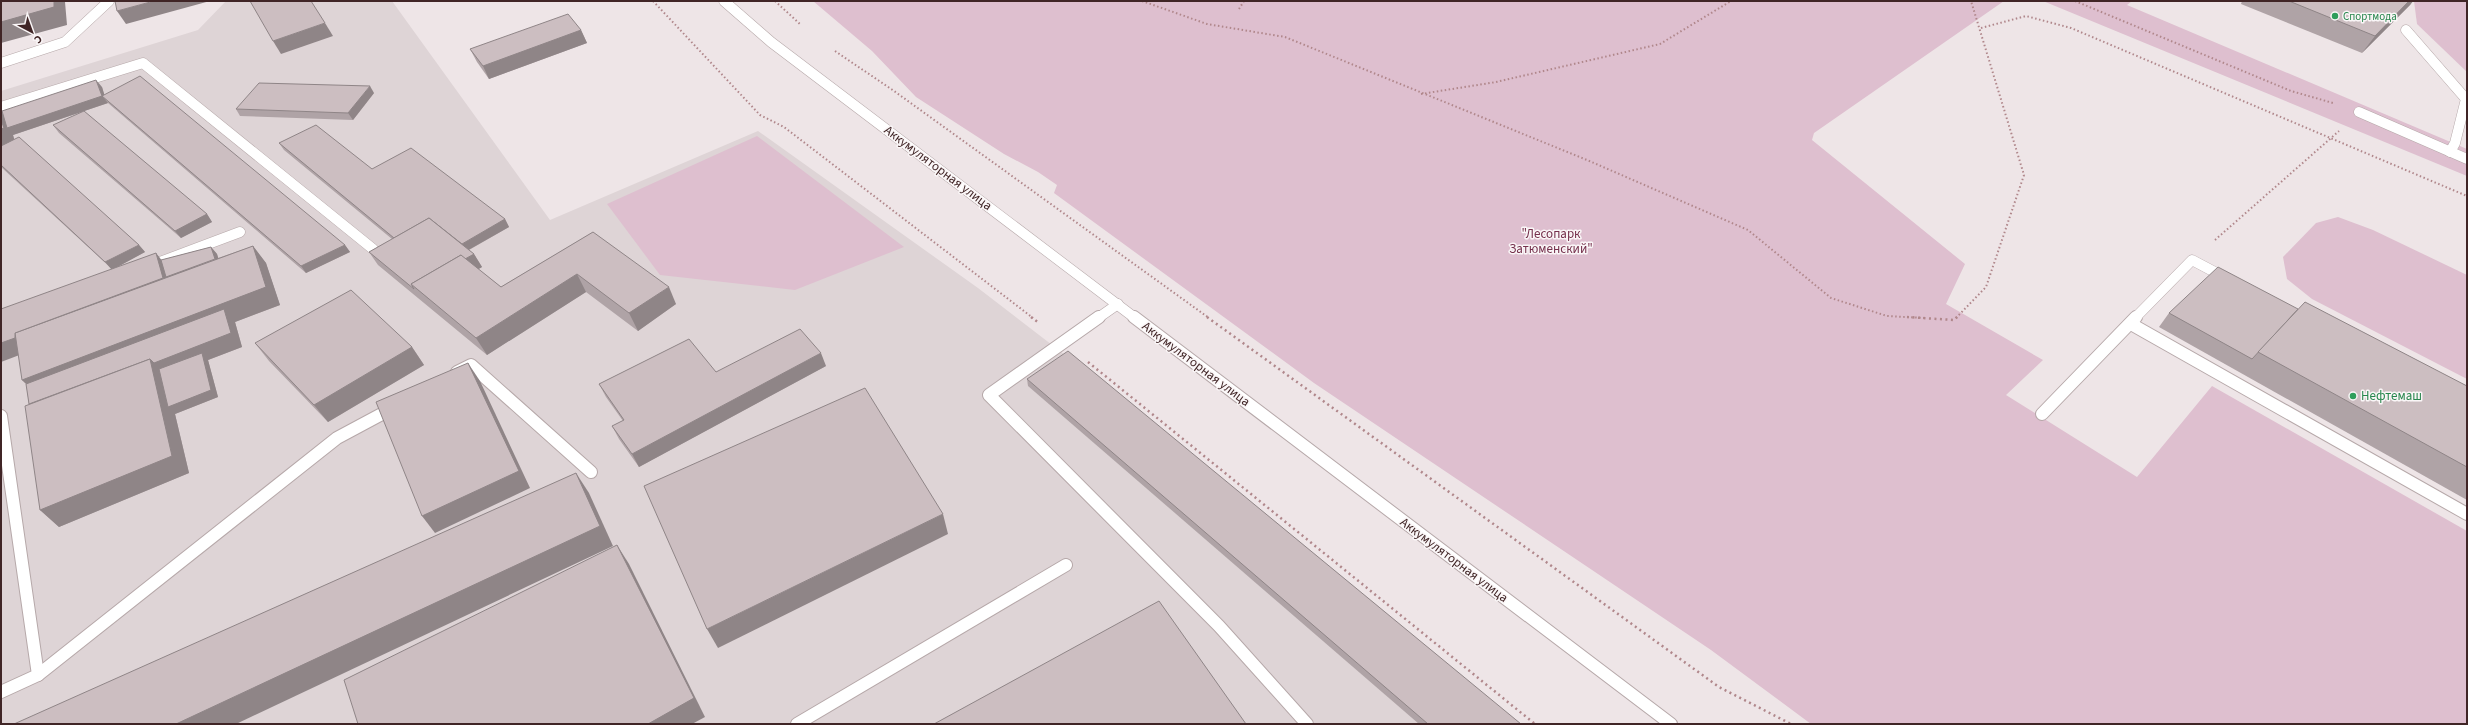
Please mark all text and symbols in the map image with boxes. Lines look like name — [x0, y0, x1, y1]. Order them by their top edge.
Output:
place label: Спортмода — [2343, 9, 2397, 24]
marker: Спортмода — [2330, 11, 2340, 21]
north arrow — [12, 12, 52, 52]
text: С — [30, 31, 46, 47]
street label: Аккумуляторная улица — [880, 121, 996, 215]
park label: "Лесопарк Затюменский" — [1509, 225, 1593, 258]
street label: Аккумуляторная улица — [1138, 317, 1254, 411]
place label: Нефтемаш — [2361, 387, 2422, 405]
marker: Нефтемаш — [2348, 391, 2358, 401]
street label: Аккумуляторная улица — [1396, 513, 1512, 607]

